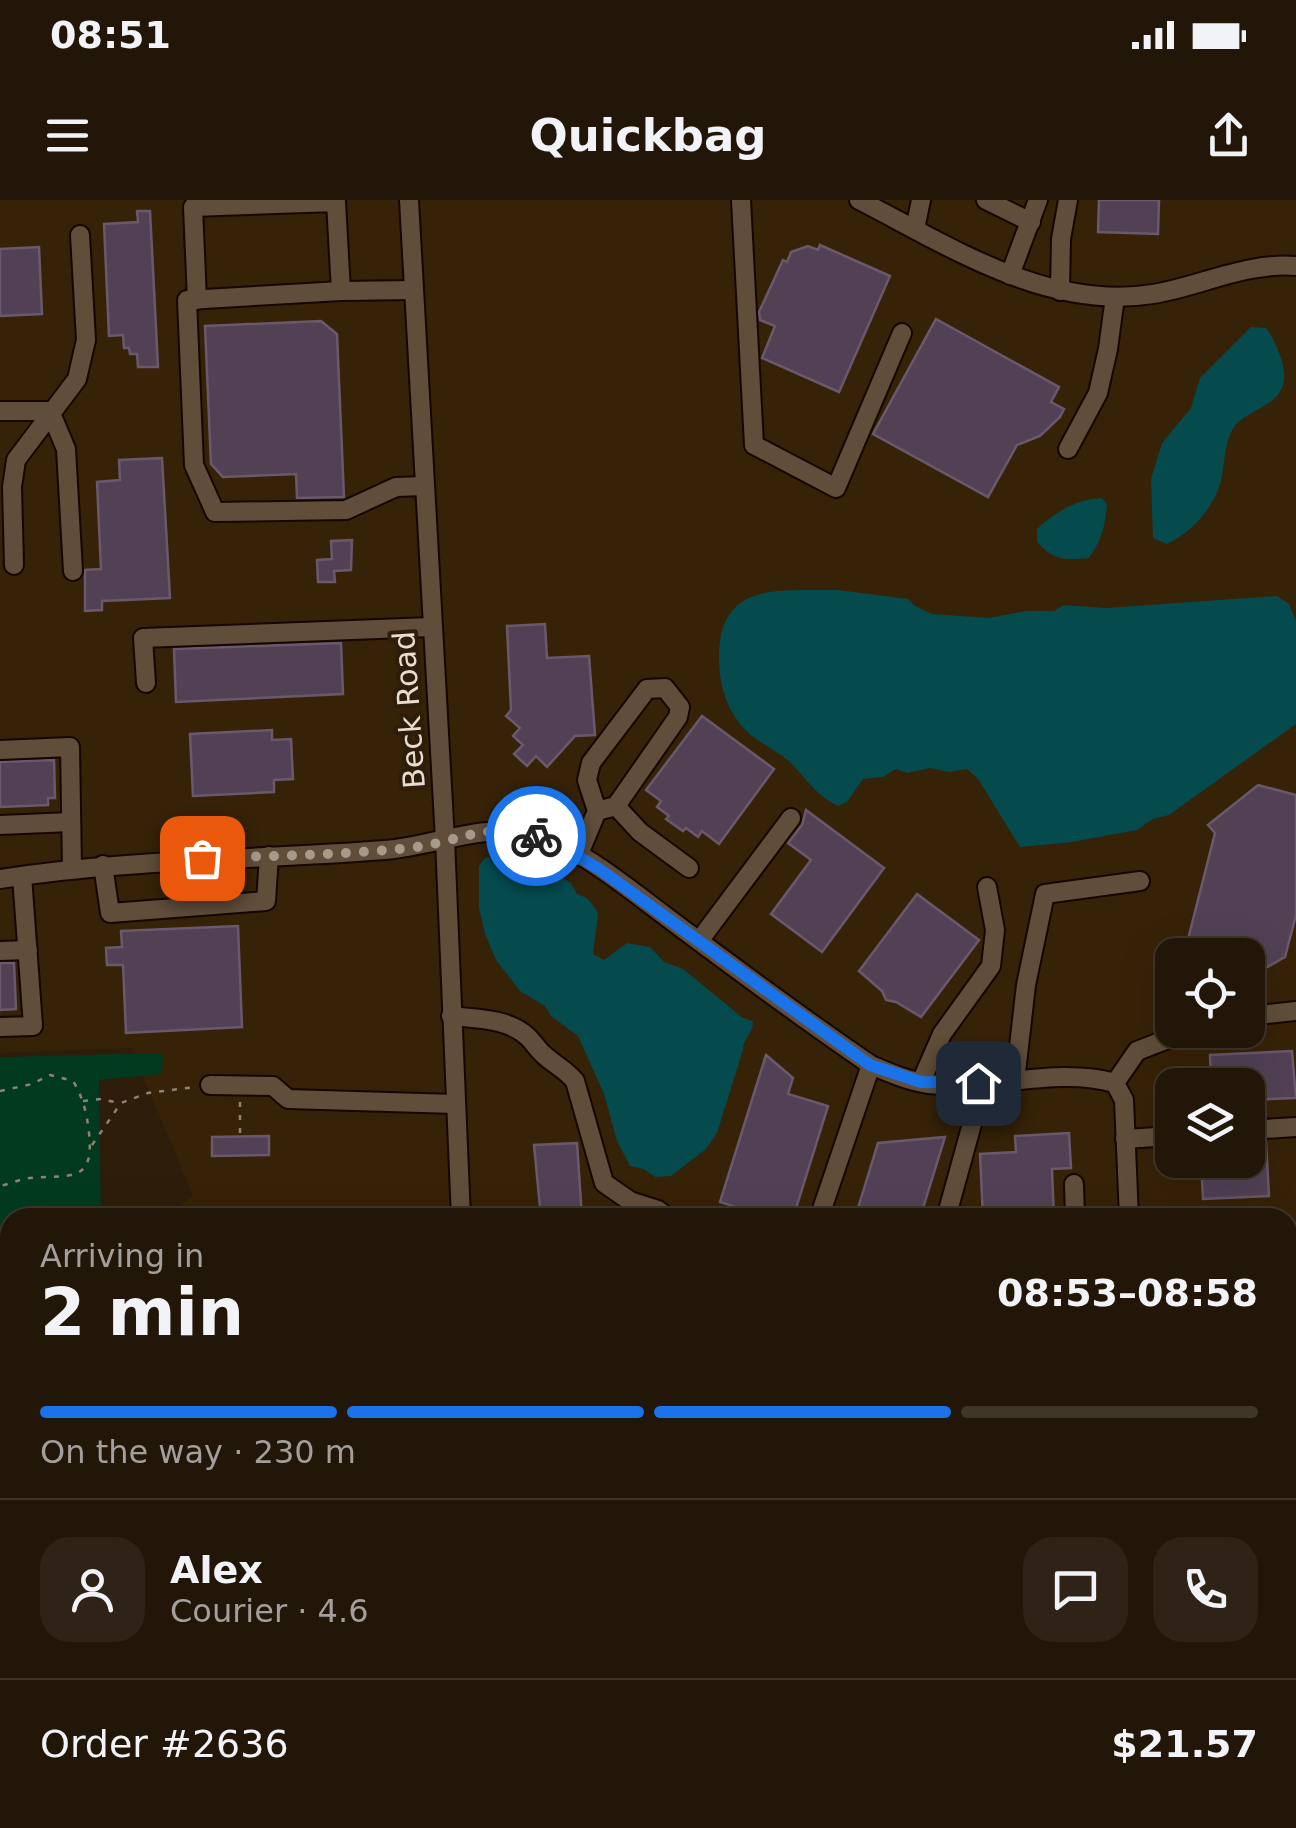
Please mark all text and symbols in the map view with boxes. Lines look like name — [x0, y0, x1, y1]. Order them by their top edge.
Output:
text: 08:51 — [50, 13, 171, 57]
icon: menu — [40, 108, 95, 163]
icon: share — [1201, 108, 1256, 163]
text: Quickbag — [529, 109, 767, 162]
street label: Beck Road — [386, 630, 432, 790]
courier — [486, 786, 586, 886]
icon: bike — [509, 809, 564, 864]
pin — [160, 816, 245, 901]
icon: bag — [175, 831, 230, 886]
map controls — [1155, 938, 1265, 1178]
button: locate — [1155, 938, 1265, 1048]
pin — [936, 1041, 1021, 1126]
icon: home — [951, 1056, 1006, 1111]
button: layers — [1155, 1068, 1265, 1178]
text: Arriving in — [40, 1237, 204, 1275]
text: 08:53–08:58 — [997, 1271, 1258, 1315]
text: 2 min — [40, 1275, 244, 1350]
text: On the way · 230 m — [40, 1433, 356, 1471]
button: person — [40, 1537, 145, 1642]
button: chat — [1023, 1537, 1128, 1642]
button: phone — [1153, 1537, 1258, 1642]
text: Alex — [170, 1548, 263, 1592]
text: Courier · 4.6 — [170, 1592, 369, 1630]
text: Order #2636 — [40, 1722, 289, 1766]
text: $21.57 — [1111, 1722, 1258, 1766]

